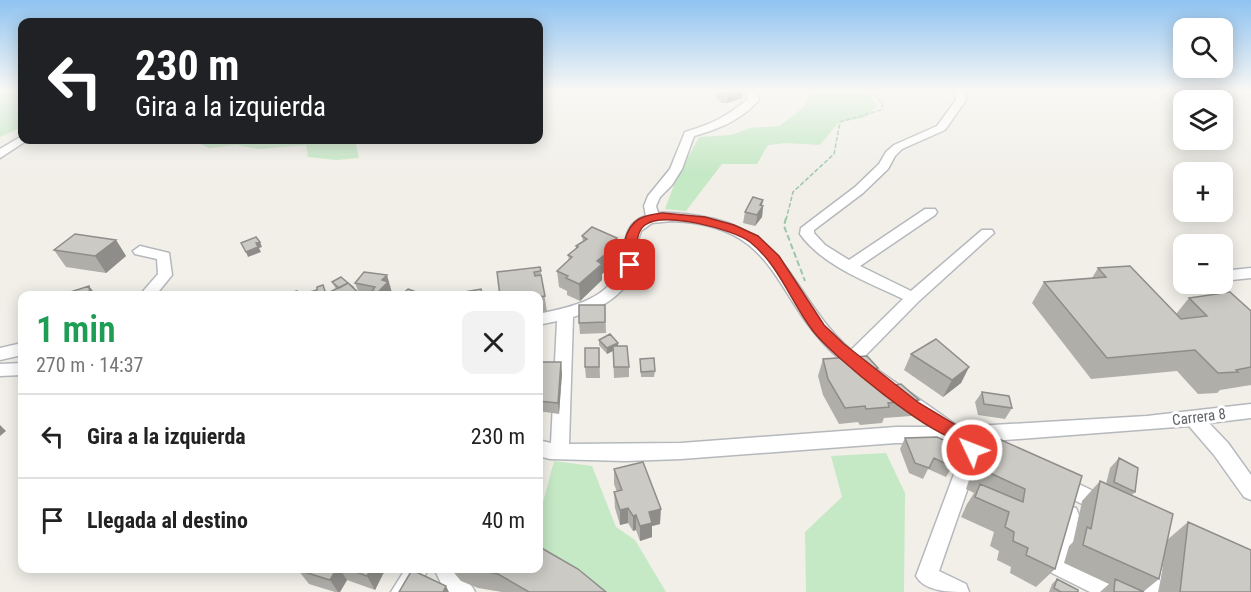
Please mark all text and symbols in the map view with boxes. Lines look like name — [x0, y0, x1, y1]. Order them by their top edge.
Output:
map controls — [1173, 18, 1233, 294]
button: search — [1173, 18, 1233, 78]
text: 230 m — [135, 41, 240, 90]
icon: left — [36, 42, 114, 120]
button: layers — [1173, 90, 1233, 150]
text: Gira a la izquierda — [135, 91, 326, 123]
button: + — [1173, 162, 1233, 222]
button: − — [1173, 234, 1233, 294]
pin — [604, 239, 655, 290]
icon: arrive — [613, 248, 646, 281]
text: 1 min — [36, 309, 116, 351]
button: close — [462, 311, 525, 374]
text: 270 m · 14:37 — [36, 353, 143, 377]
street label: Carrera 8 — [1171, 405, 1227, 429]
position arrow — [940, 418, 1004, 482]
icon: left — [36, 420, 69, 453]
text: Gira a la izquierda — [87, 424, 246, 449]
text: 230 m — [471, 424, 525, 449]
icon: arrive — [36, 504, 69, 537]
text: Llegada al destino — [87, 508, 248, 533]
text: 40 m — [482, 508, 525, 533]

